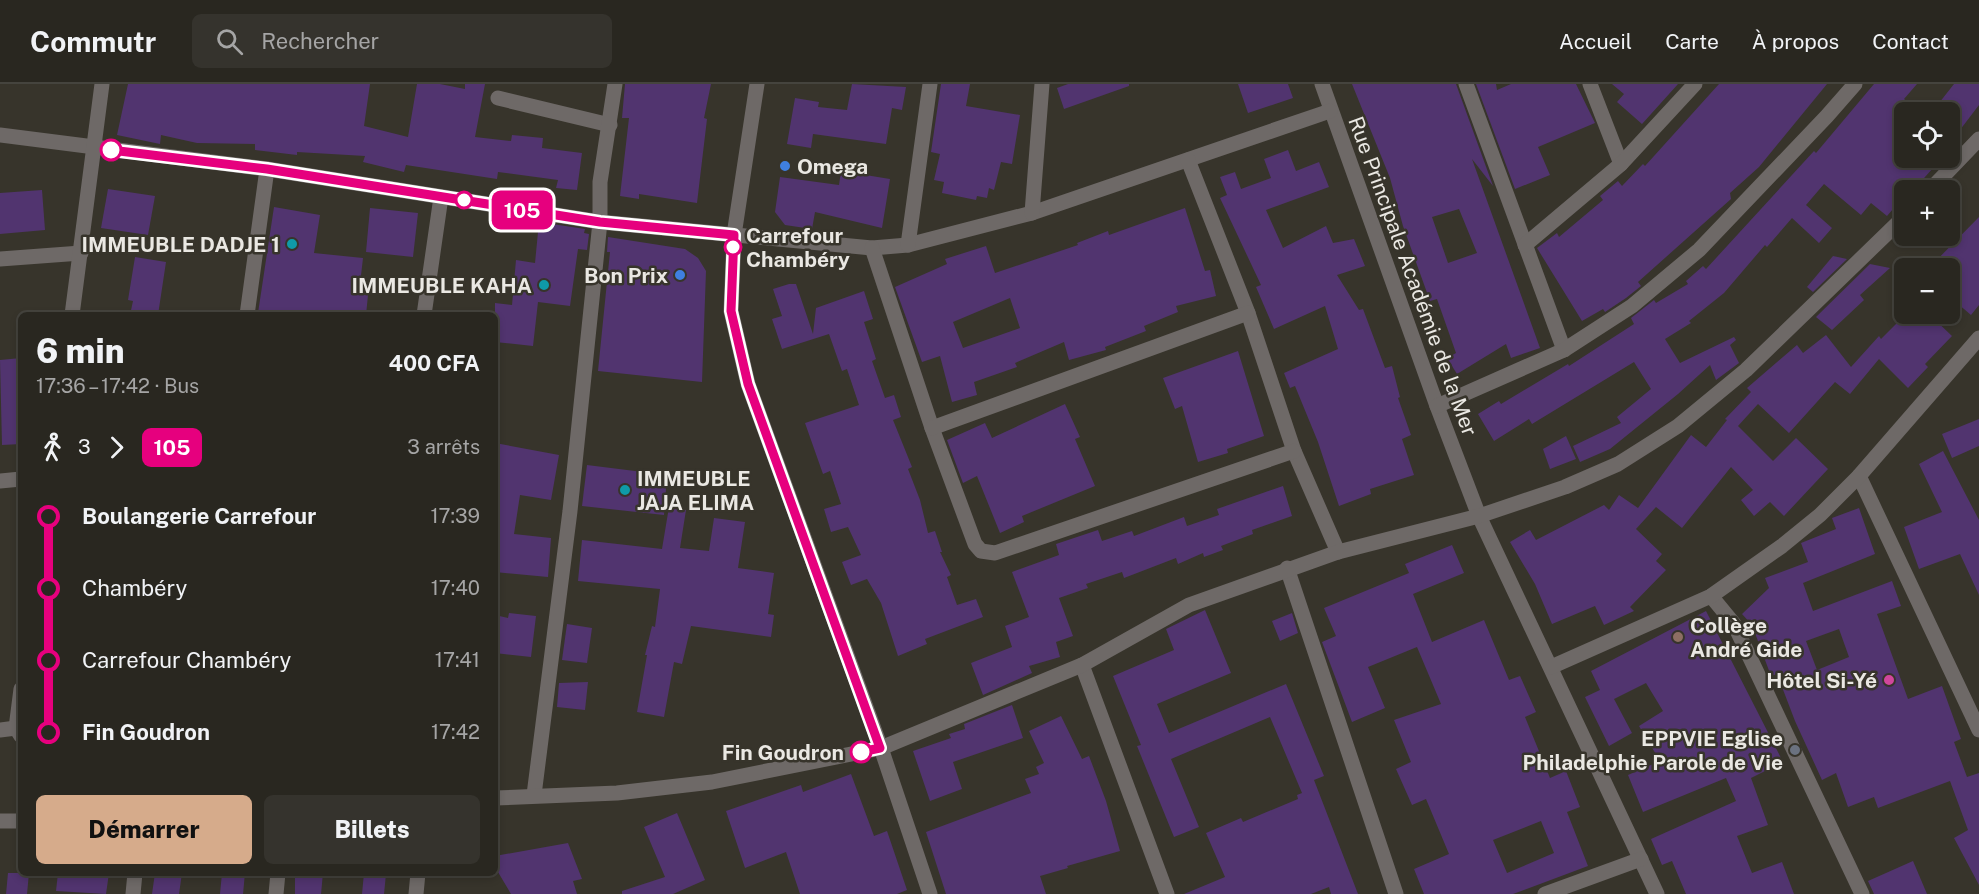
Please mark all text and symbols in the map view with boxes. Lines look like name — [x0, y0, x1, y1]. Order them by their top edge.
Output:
search box — [192, 14, 612, 68]
text: Commutr — [30, 25, 156, 58]
icon: search — [213, 25, 246, 58]
text: Rechercher — [261, 28, 379, 54]
text: Accueil — [1559, 29, 1632, 54]
text: Carte — [1665, 29, 1719, 54]
text: À propos — [1752, 29, 1839, 54]
text: Contact — [1872, 29, 1949, 54]
map controls — [1894, 102, 1960, 324]
button: locate — [1894, 102, 1960, 168]
street label: Rue Principale Académie de la Mer — [1343, 113, 1483, 439]
unlabelled marker — [100, 139, 122, 161]
place label: Omega — [797, 154, 868, 179]
marker: Omega — [778, 159, 792, 173]
button: + — [1894, 180, 1960, 246]
line badge: 105 — [488, 190, 556, 230]
unlabelled marker — [455, 191, 473, 209]
text: 105 — [504, 198, 540, 223]
place label: Carrefour Chambéry — [746, 223, 850, 272]
place label: IMMEUBLE DADJE 1 — [81, 232, 280, 257]
marker: IMMEUBLE DADJE 1 — [285, 237, 299, 251]
marker: Carrefour Chambéry — [724, 238, 742, 256]
button: − — [1894, 258, 1960, 324]
place label: Bon Prix — [584, 263, 668, 288]
marker: Bon Prix — [673, 268, 687, 282]
place label: IMMEUBLE KAHA — [352, 273, 532, 298]
marker: IMMEUBLE KAHA — [537, 278, 551, 292]
text: 6 min — [36, 332, 125, 370]
text: 400 CFA — [389, 350, 480, 376]
text: 17:36 – 17:42 · Bus — [36, 374, 199, 398]
icon: walk — [36, 431, 69, 464]
icon: forward — [100, 431, 133, 464]
text: 3 — [78, 435, 91, 459]
text: 105 — [154, 435, 190, 460]
text: 3 arrêts — [407, 435, 480, 459]
place label: IMMEUBLE JAJA ELIMA — [637, 466, 754, 515]
marker: IMMEUBLE JAJA ELIMA — [618, 483, 632, 497]
text: Boulangerie Carrefour — [82, 503, 316, 529]
text: 17:39 — [430, 504, 480, 528]
text: Chambéry — [82, 575, 187, 601]
text: 17:40 — [431, 576, 480, 600]
place label: Collège André Gide — [1690, 613, 1802, 662]
marker: Collège André Gide — [1671, 630, 1685, 644]
text: Carrefour Chambéry — [82, 647, 291, 673]
text: 17:41 — [435, 648, 480, 672]
place label: Hôtel Si-Yé — [1766, 668, 1877, 693]
marker: Hôtel Si-Yé — [1882, 673, 1896, 687]
text: Fin Goudron — [82, 719, 210, 745]
text: 17:42 — [431, 720, 480, 744]
place label: EPPVIE Eglise Philadelphie Parole de Vie — [1523, 726, 1783, 775]
place label: Fin Goudron — [722, 740, 844, 765]
marker: Fin Goudron — [850, 741, 872, 763]
marker: EPPVIE Eglise Philadelphie Parole de Vie — [1788, 743, 1802, 757]
button: Démarrer — [36, 795, 252, 864]
button: Billets — [264, 795, 480, 864]

